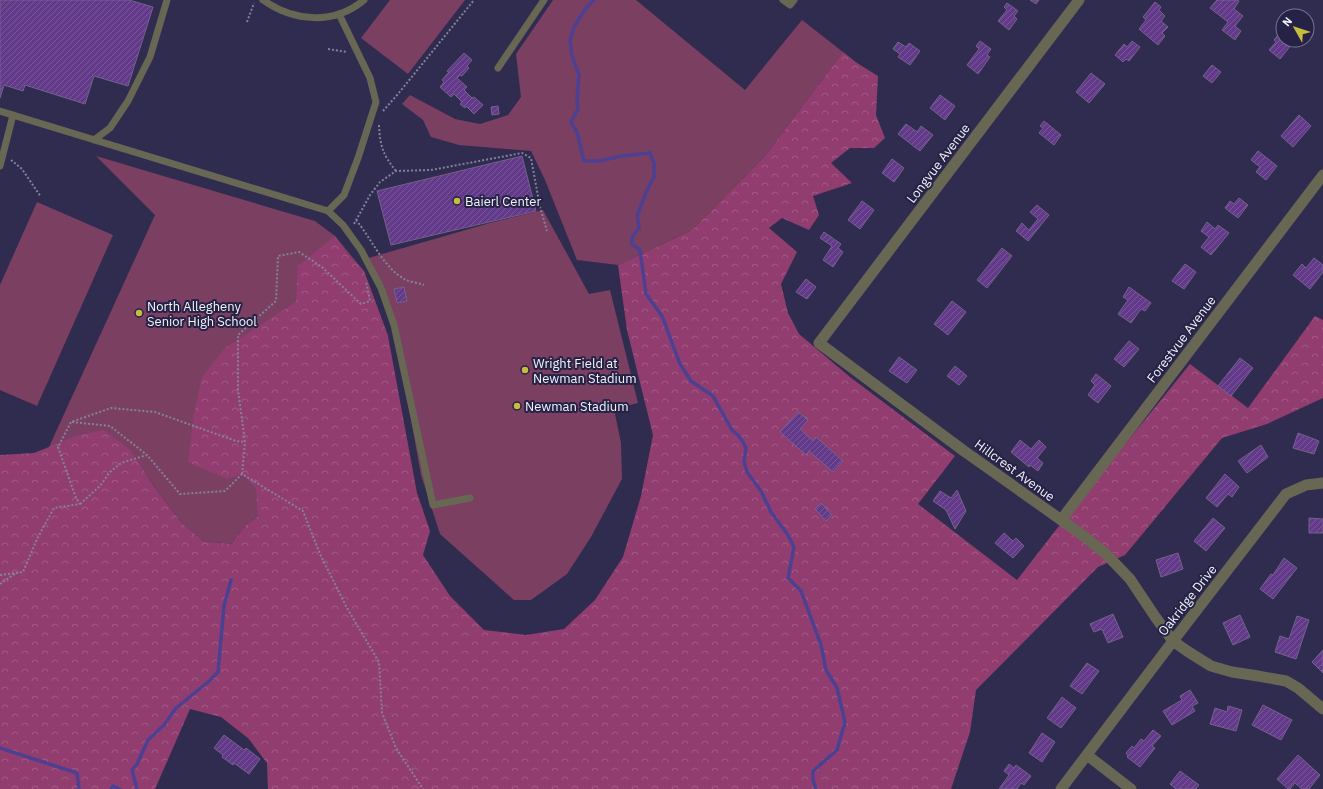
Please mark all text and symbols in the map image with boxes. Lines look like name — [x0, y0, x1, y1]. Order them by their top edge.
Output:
north arrow — [1275, 8, 1315, 48]
text: N — [1279, 14, 1295, 29]
street label: Longvue Avenue — [903, 120, 974, 206]
place label: Baierl Center — [465, 193, 541, 210]
marker: Baierl Center — [452, 196, 462, 206]
street label: Forestvue Avenue — [1143, 293, 1220, 386]
place label: North Allegheny Senior High School — [147, 298, 257, 330]
marker: North Allegheny Senior High School — [134, 308, 144, 318]
place label: Wright Field at Newman Stadium — [533, 355, 637, 387]
marker: Wright Field at Newman Stadium — [520, 365, 530, 375]
place label: Newman Stadium — [525, 398, 629, 415]
marker: Newman Stadium — [512, 401, 522, 411]
street label: Hillcrest Avenue — [971, 436, 1058, 505]
street label: Oakridge Drive — [1154, 561, 1220, 639]

